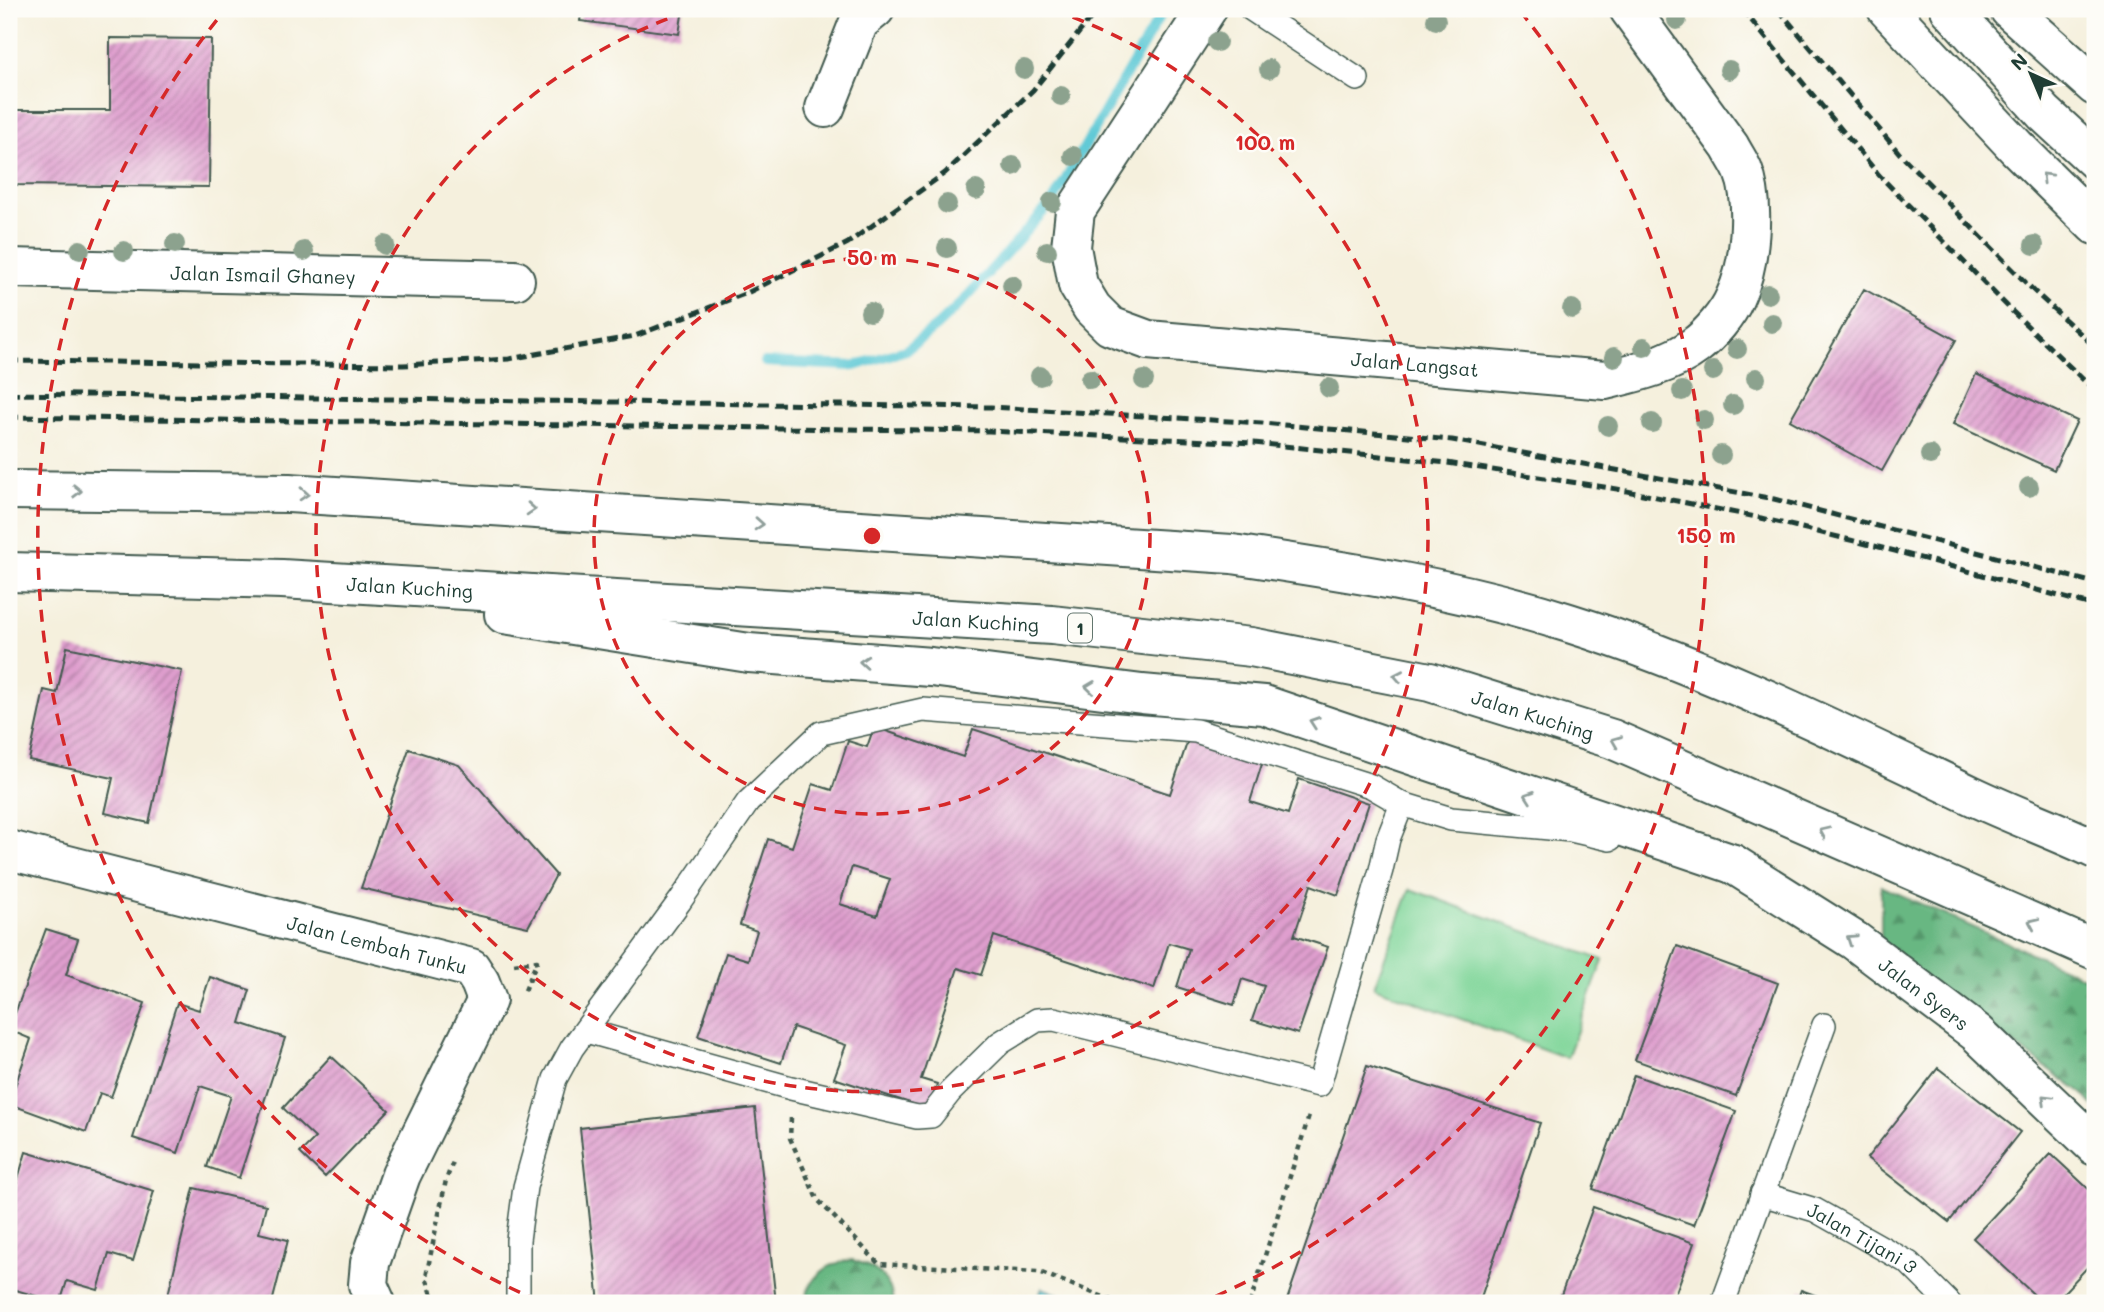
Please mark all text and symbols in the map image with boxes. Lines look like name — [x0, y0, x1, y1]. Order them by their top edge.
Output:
north arrow — [1996, 38, 2066, 108]
text: N — [2005, 47, 2033, 75]
text: 100 m — [1235, 128, 1295, 155]
one-way arrow — [2042, 172, 2055, 185]
text: 50 m — [847, 243, 897, 270]
street label: Jalan Ismail Ghaney — [170, 259, 356, 289]
street label: Jalan Langsat — [1350, 345, 1480, 381]
one-way arrow — [72, 483, 83, 498]
one-way arrow — [299, 487, 310, 502]
one-way arrow — [526, 501, 537, 516]
one-way arrow — [753, 516, 764, 531]
text: 150 m — [1676, 521, 1736, 548]
centre of rings — [860, 524, 884, 548]
street label: Jalan Kuching — [346, 570, 474, 603]
street label: Jalan Kuching — [912, 604, 1040, 637]
road number: 1 — [1068, 614, 1092, 642]
one-way arrow — [858, 655, 869, 670]
one-way arrow — [1392, 669, 1404, 684]
one-way arrow — [1084, 680, 1096, 695]
street label: Jalan Kuching — [1469, 683, 1597, 745]
one-way arrow — [1308, 716, 1320, 730]
one-way arrow — [1610, 736, 1622, 750]
one-way arrow — [1523, 790, 1536, 804]
one-way arrow — [1819, 826, 1832, 840]
street label: Jalan Lembah Tunku — [284, 909, 470, 979]
one-way arrow — [2028, 917, 2040, 931]
one-way arrow — [1846, 935, 1859, 948]
street label: Jalan Syers — [1874, 951, 1974, 1035]
one-way arrow — [2041, 1094, 2054, 1107]
street label: Jalan Tijani 3 — [1804, 1196, 1924, 1278]

